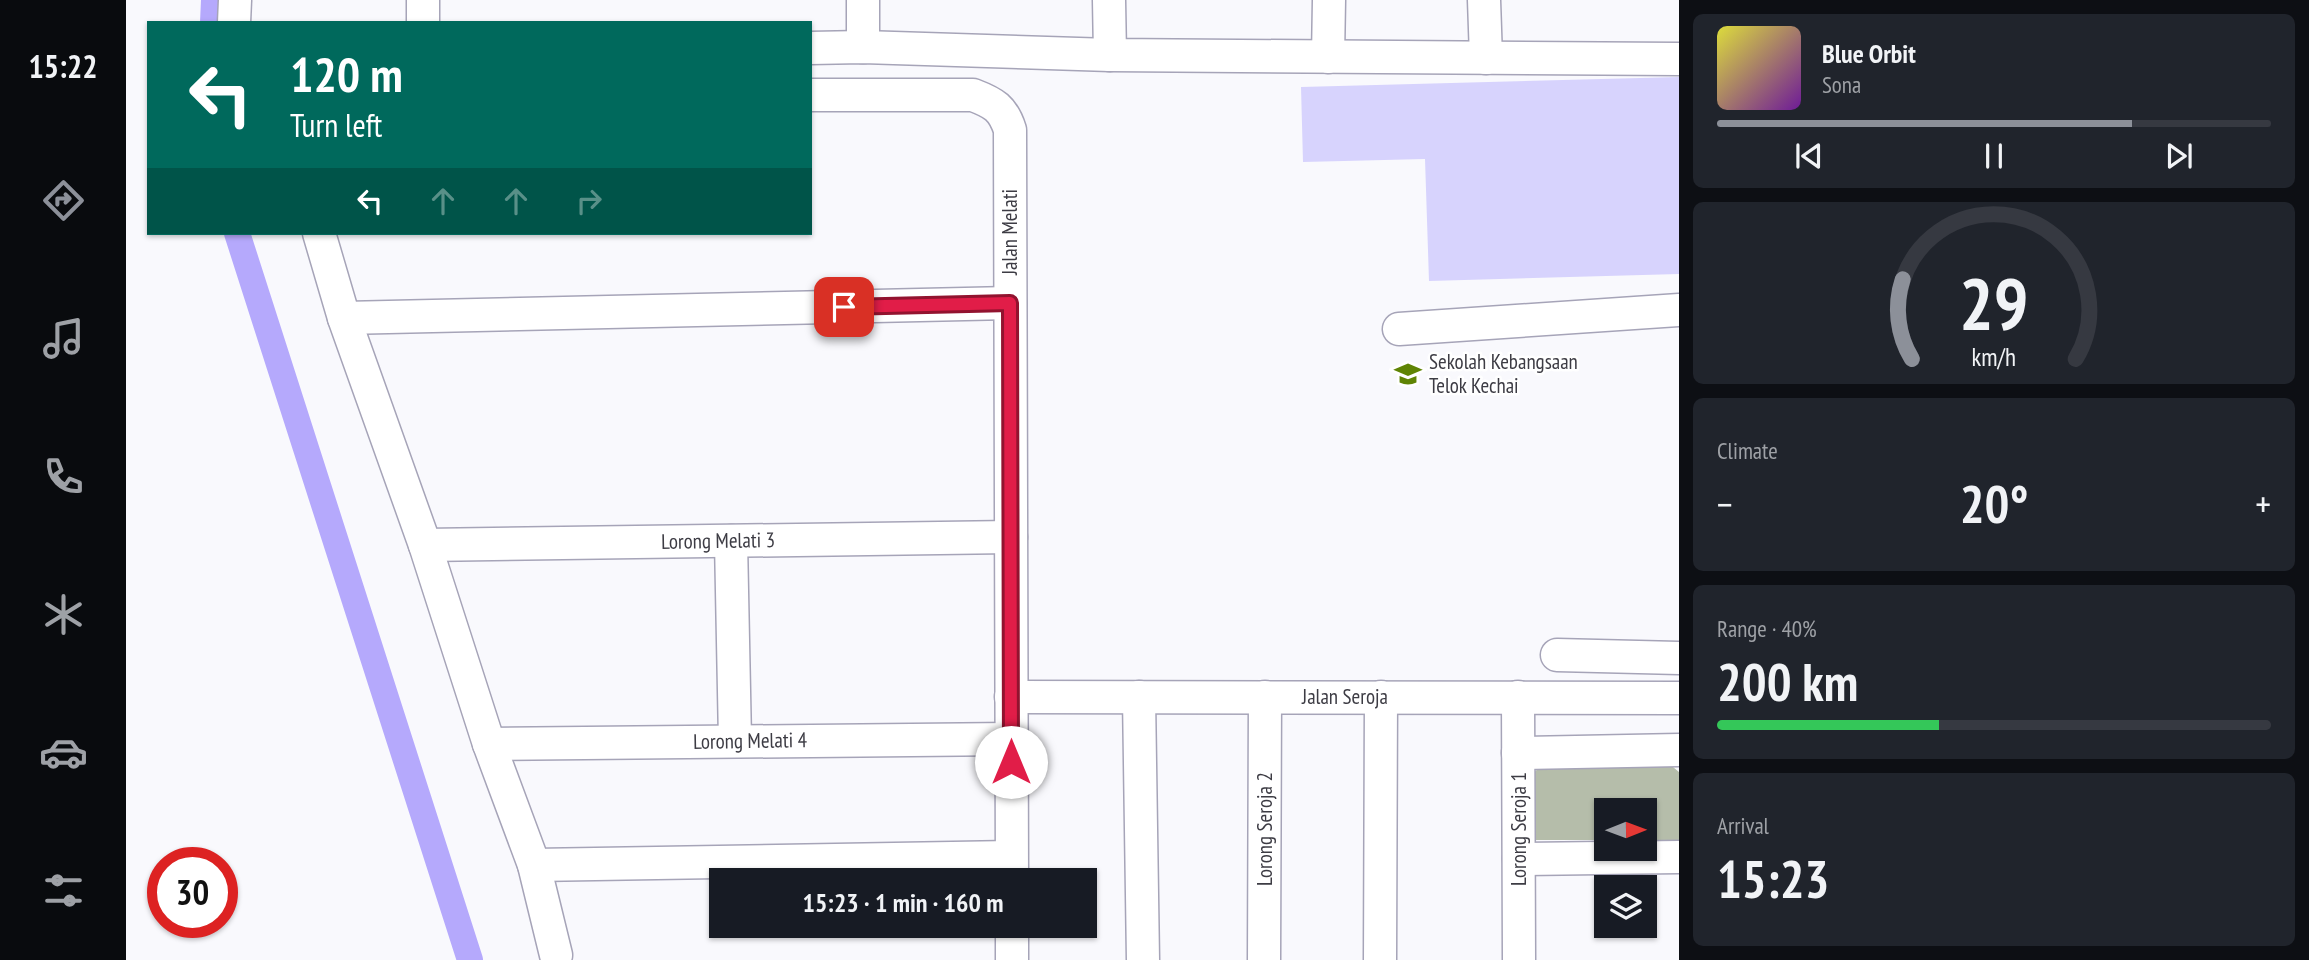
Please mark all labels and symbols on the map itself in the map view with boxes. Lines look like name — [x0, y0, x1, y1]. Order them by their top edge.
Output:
street label: Jalan Melati — [996, 189, 1023, 276]
pin — [814, 277, 874, 337]
place label: Sekolah Kebangsaan Telok Kechai — [1429, 348, 1578, 399]
school or university icon: Sekolah Kebangsaan Telok Kechai — [1393, 359, 1423, 389]
street label: Lorong Melati 3 — [661, 526, 775, 555]
street label: Jalan Seroja — [1301, 683, 1388, 710]
position arrow — [974, 725, 1048, 799]
street label: Lorong Melati 4 — [693, 726, 808, 755]
street label: Lorong Seroja 2 — [1251, 772, 1278, 886]
street label: Lorong Seroja 1 — [1505, 772, 1532, 886]
north arrow — [1594, 798, 1657, 861]
speed limit sign: 30 — [147, 847, 238, 938]

